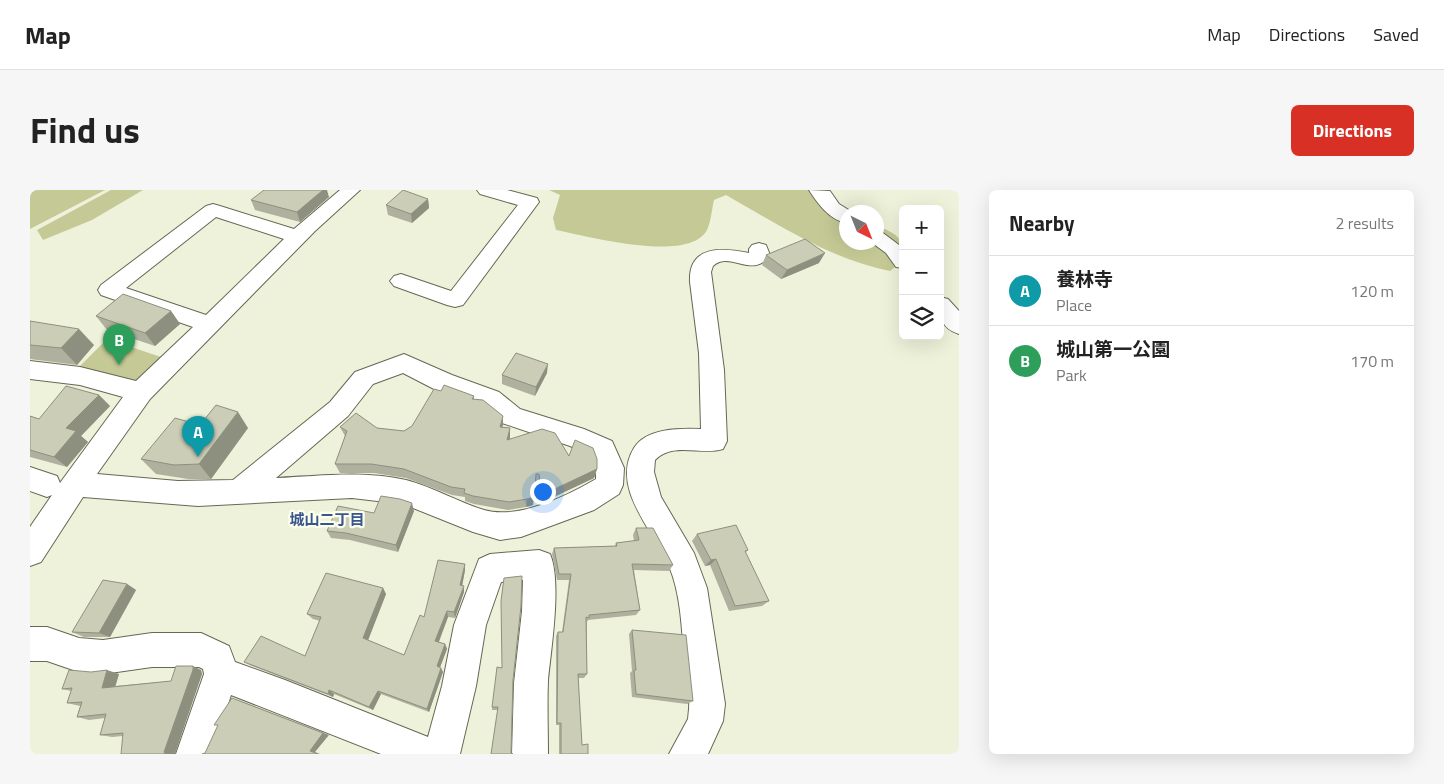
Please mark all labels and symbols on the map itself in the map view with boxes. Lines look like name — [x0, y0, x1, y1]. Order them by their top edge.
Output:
north arrow — [839, 205, 884, 250]
pin: B — [103, 324, 135, 365]
pin: A — [182, 416, 214, 457]
your location — [530, 479, 556, 505]
district label: 城山二丁目 — [289, 508, 365, 531]

